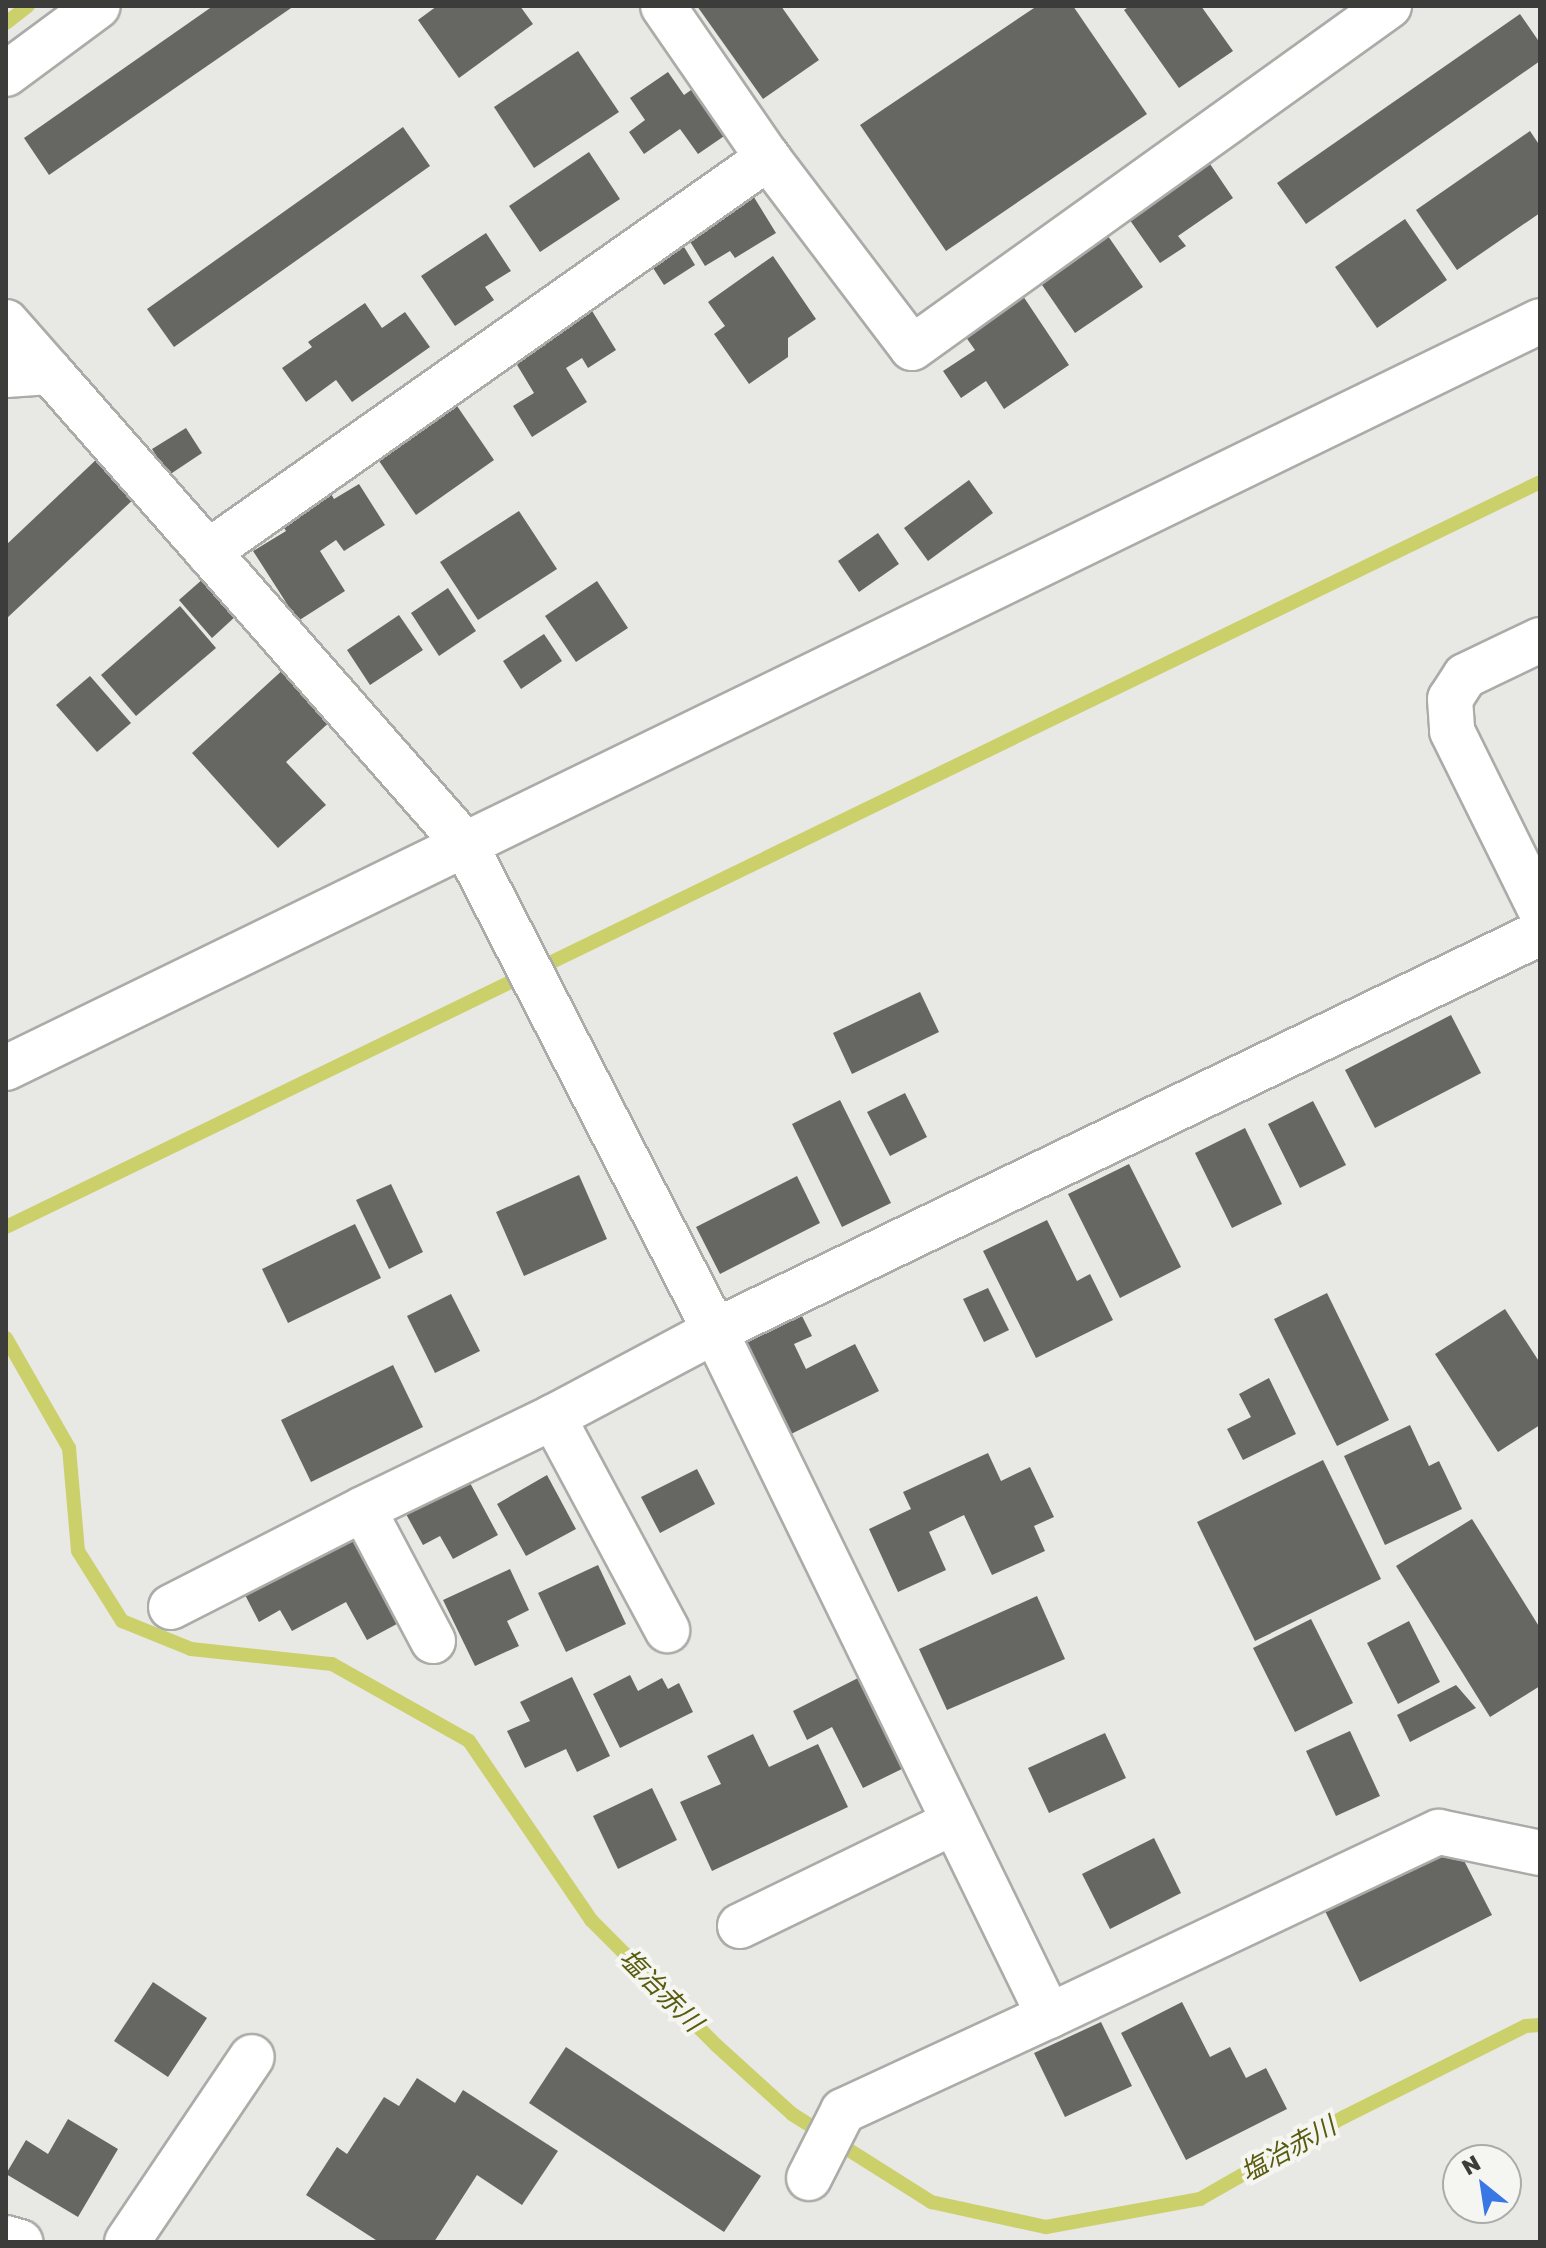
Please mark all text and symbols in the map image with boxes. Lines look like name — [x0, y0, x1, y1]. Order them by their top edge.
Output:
water label: 塩冶赤川 — [613, 1942, 709, 2038]
water label: 塩冶赤川 — [1235, 2110, 1341, 2188]
north arrow — [1442, 2144, 1522, 2224]
text: N — [1457, 2149, 1485, 2180]

